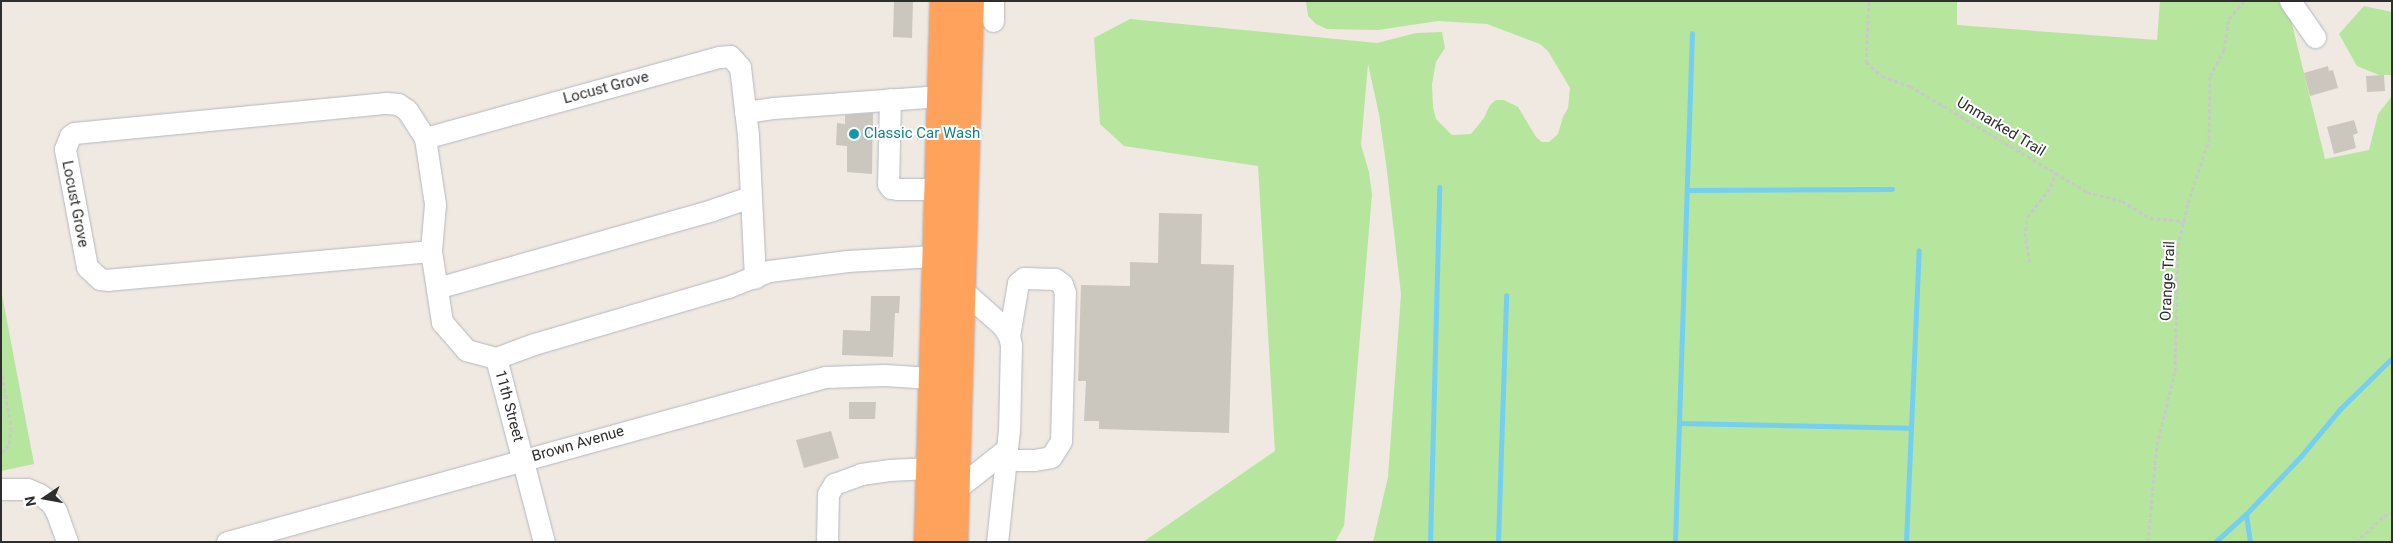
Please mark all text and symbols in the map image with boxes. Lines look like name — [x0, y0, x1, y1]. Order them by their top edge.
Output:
street label: Locust Grove — [561, 68, 651, 108]
street label: Unmarked Trail — [1953, 93, 2049, 161]
place label: Classic Car Wash — [864, 125, 980, 143]
marker: Classic Car Wash — [848, 128, 860, 140]
street label: Locust Grove — [58, 159, 92, 249]
street label: Orange Trail — [2157, 240, 2179, 322]
street label: 11th Street — [491, 368, 527, 444]
street label: Brown Avenue — [530, 422, 626, 466]
north arrow — [20, 473, 70, 523]
text: N — [21, 495, 39, 508]

